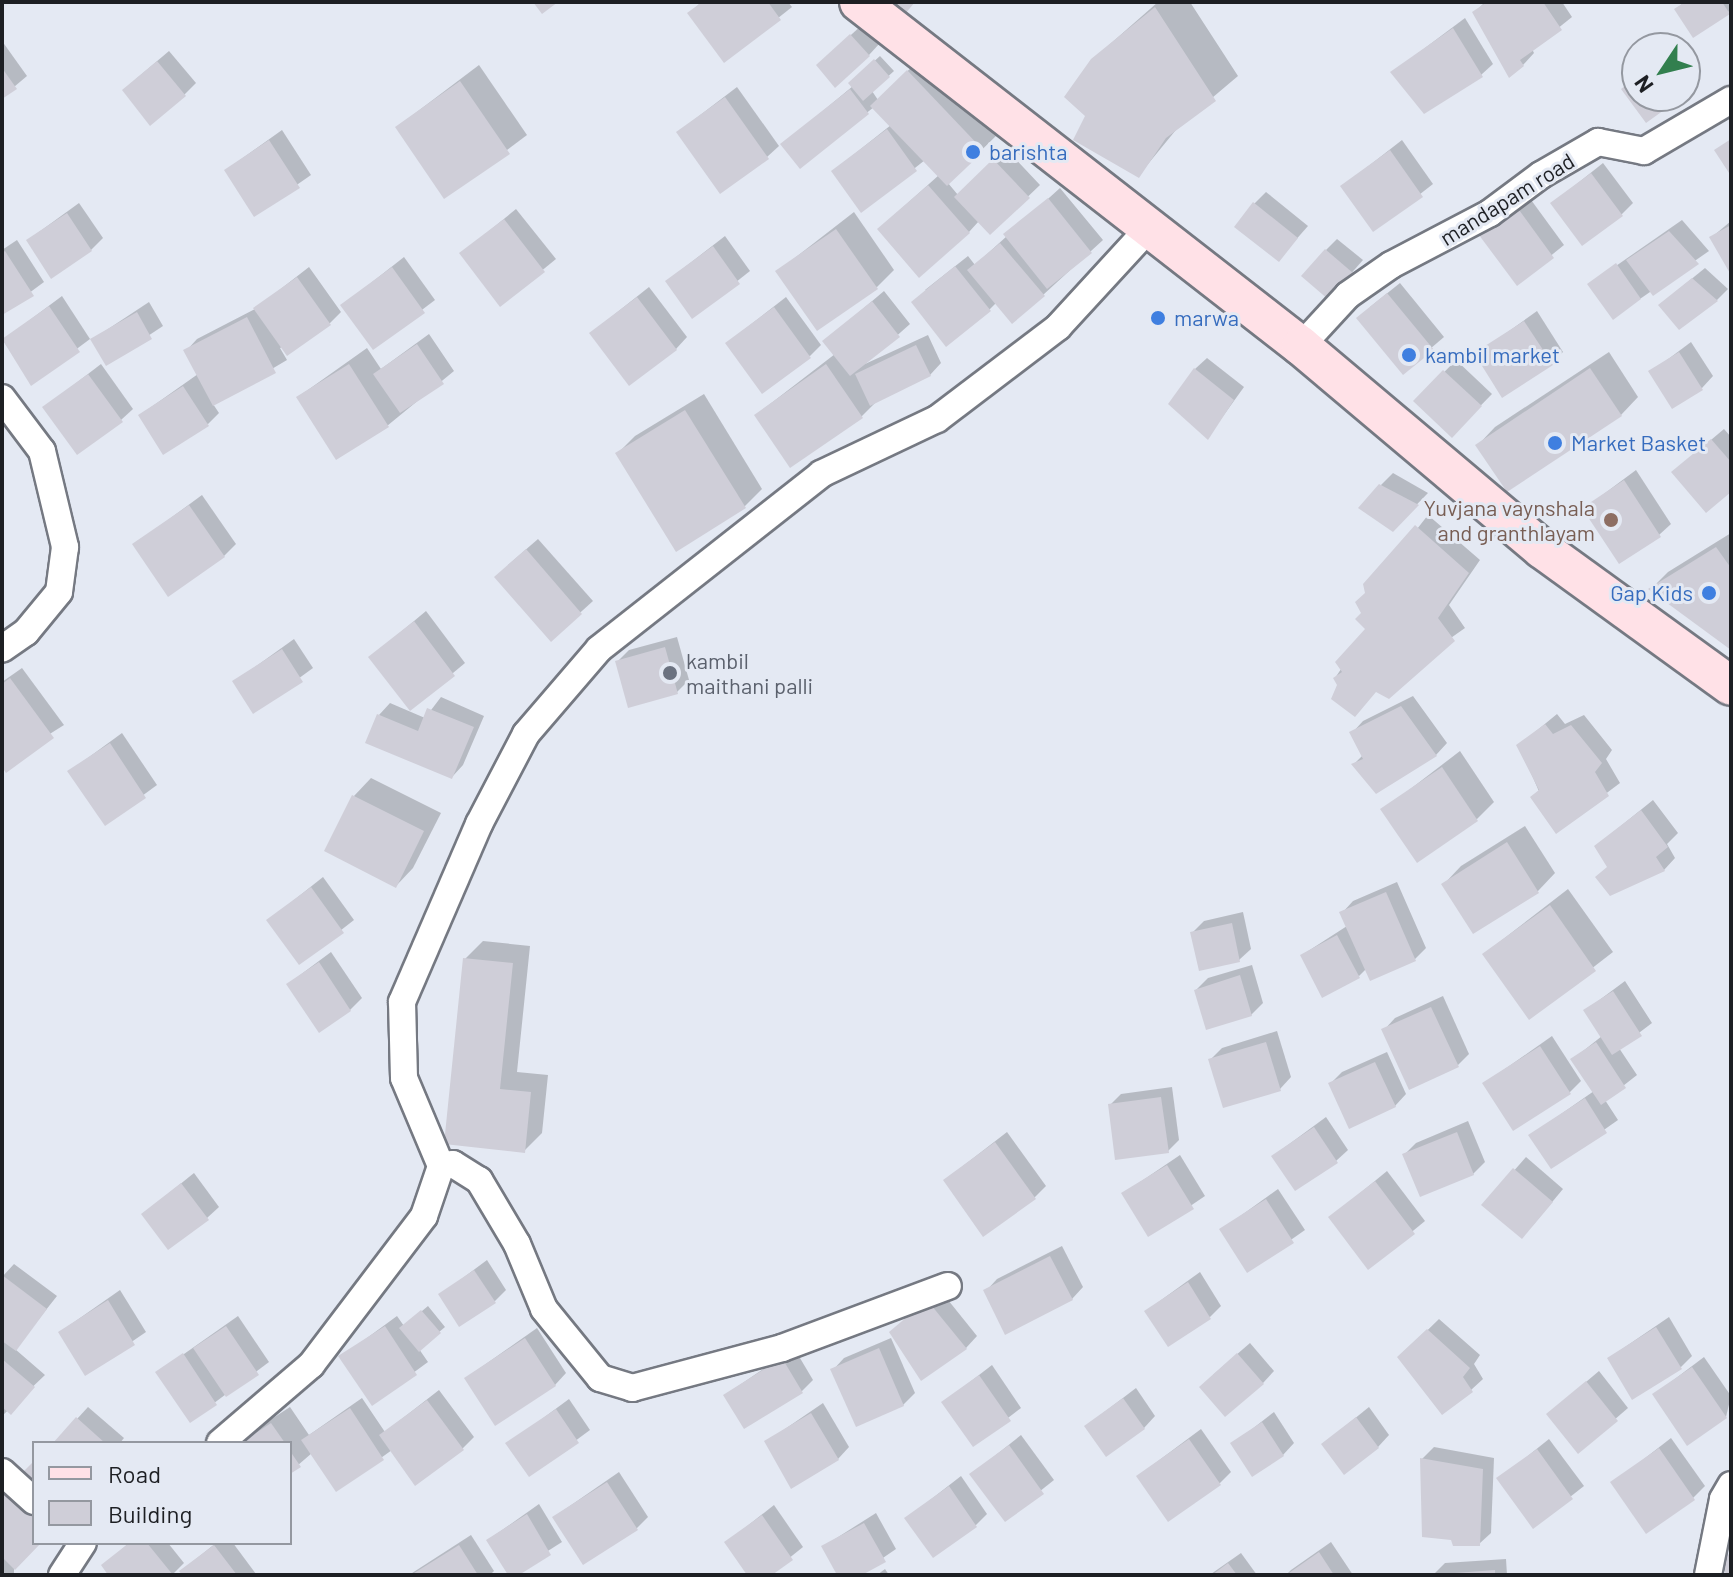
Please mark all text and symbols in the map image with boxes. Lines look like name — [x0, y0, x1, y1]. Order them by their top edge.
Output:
north arrow — [1621, 32, 1701, 112]
text: N — [1628, 71, 1658, 98]
place label: barishta — [989, 139, 1068, 165]
marker: barishta — [964, 143, 982, 161]
street label: mandapam road — [1435, 147, 1579, 251]
place label: marwa — [1174, 305, 1239, 331]
marker: marwa — [1149, 309, 1167, 327]
place label: kambil market — [1425, 342, 1560, 368]
marker: kambil market — [1400, 346, 1418, 364]
place label: Market Basket — [1571, 430, 1706, 456]
marker: Market Basket — [1546, 434, 1564, 452]
place label: Yuvjana vaynshala and granthlayam — [1423, 494, 1595, 546]
marker: Yuvjana vaynshala and granthlayam — [1602, 511, 1620, 529]
place label: Gap Kids — [1610, 580, 1693, 606]
marker: Gap Kids — [1700, 584, 1718, 602]
place label: kambil maithani palli — [686, 647, 813, 698]
marker: kambil maithani palli — [661, 664, 679, 682]
legend — [32, 1441, 292, 1545]
text: Road — [108, 1459, 161, 1488]
text: Building — [108, 1499, 192, 1528]

